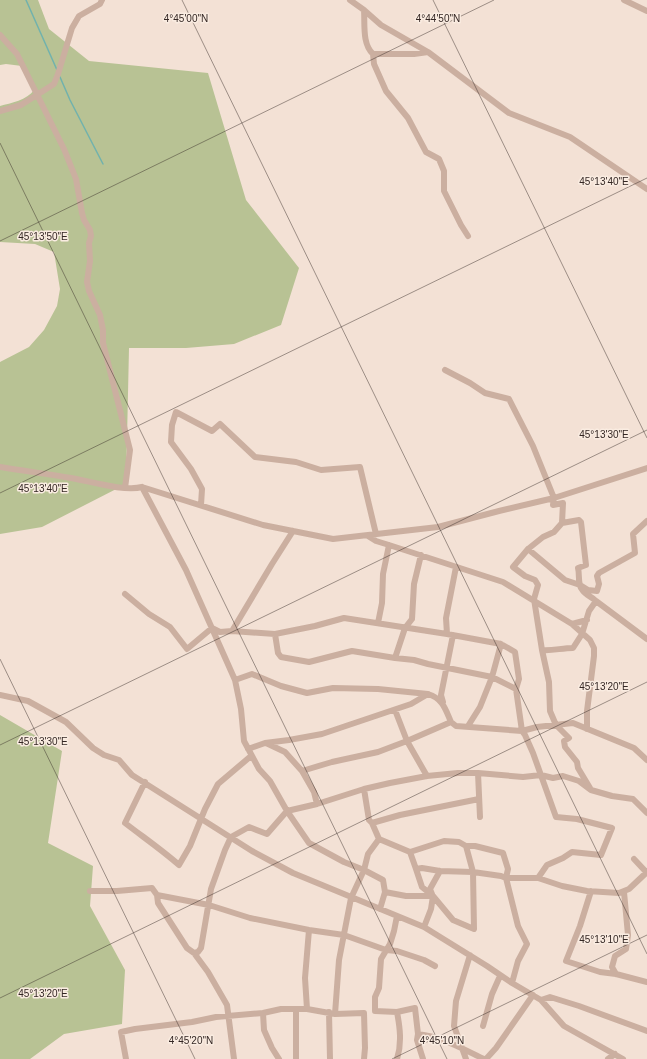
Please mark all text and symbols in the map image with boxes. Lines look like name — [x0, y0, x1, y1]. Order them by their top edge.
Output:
text: 4°45'00"N — [164, 13, 208, 24]
text: 4°44'50"N — [416, 13, 460, 24]
text: 45°13'40"E — [579, 176, 629, 187]
text: 45°13'50"E — [18, 231, 68, 242]
text: 45°13'30"E — [579, 429, 629, 440]
text: 45°13'40"E — [18, 483, 68, 494]
text: 45°13'20"E — [579, 681, 629, 692]
text: 45°13'30"E — [18, 736, 68, 747]
text: 45°13'10"E — [579, 934, 629, 945]
text: 45°13'20"E — [18, 988, 68, 999]
text: 4°45'20"N — [169, 1035, 213, 1046]
text: 4°45'10"N — [420, 1035, 464, 1046]

